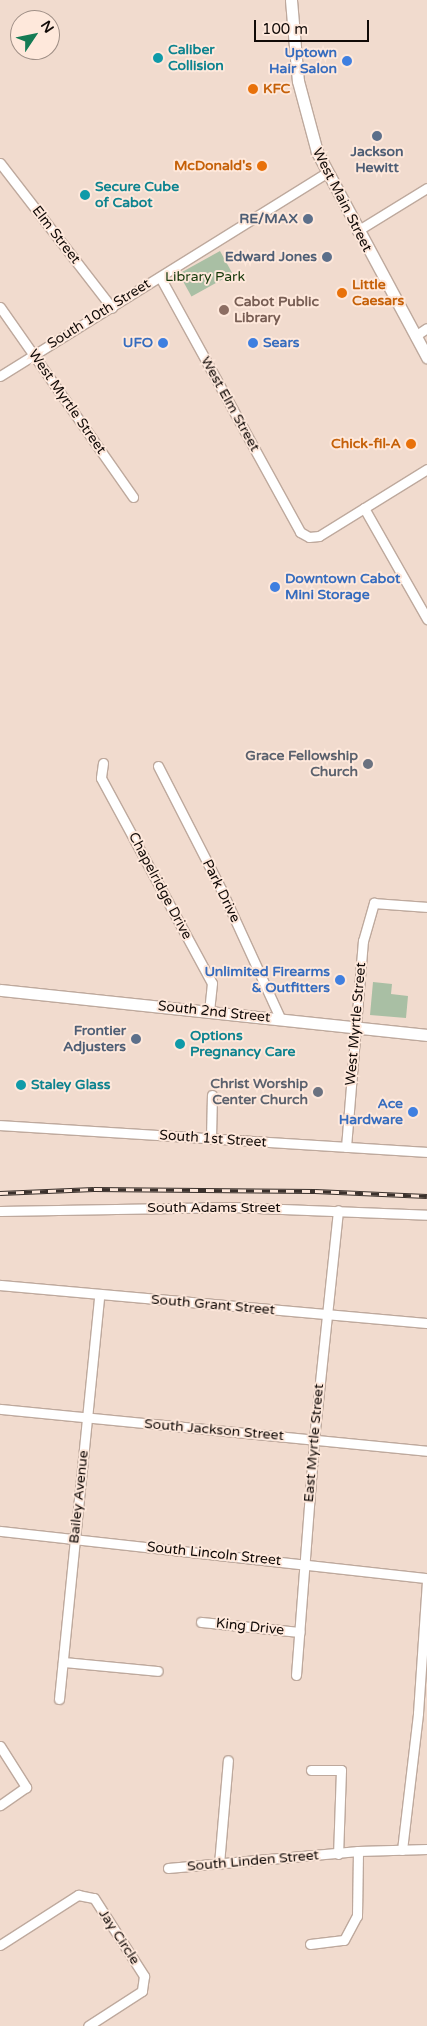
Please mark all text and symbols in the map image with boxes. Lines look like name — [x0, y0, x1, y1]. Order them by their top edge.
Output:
north arrow — [10, 10, 60, 60]
scale bar — [257, 10, 372, 42]
text: N — [37, 17, 57, 36]
text: 100 m — [262, 20, 308, 38]
place label: Caliber Collision — [168, 42, 224, 74]
place label: Uptown Hair Salon — [269, 45, 337, 78]
marker: Caliber Collision — [152, 52, 164, 64]
marker: Uptown Hair Salon — [341, 55, 353, 67]
place label: KFC — [263, 81, 290, 97]
marker: KFC — [247, 83, 259, 95]
marker: Jackson Hewitt — [371, 130, 383, 142]
place label: Jackson Hewitt — [350, 144, 404, 176]
street label: West Main Street — [309, 145, 375, 255]
place label: McDonald's — [174, 158, 252, 174]
marker: McDonald's — [256, 160, 268, 172]
place label: Secure Cube of Cabot — [95, 179, 179, 212]
marker: Secure Cube of Cabot — [79, 189, 91, 201]
street label: Elm Street — [28, 203, 84, 267]
place label: RE/MAX — [239, 211, 298, 227]
marker: RE/MAX — [302, 213, 314, 225]
place label: Edward Jones — [225, 249, 317, 265]
marker: Edward Jones — [321, 251, 333, 263]
park label: Library Park — [165, 269, 245, 285]
street label: South 10th Street — [44, 276, 154, 352]
place label: Little Caesars — [352, 277, 404, 310]
marker: Little Caesars — [336, 287, 348, 299]
place label: Cabot Public Library — [234, 294, 319, 326]
marker: Cabot Public Library — [218, 304, 230, 316]
place label: UFO — [123, 335, 153, 351]
place label: Sears — [263, 335, 299, 351]
marker: UFO — [157, 337, 169, 349]
marker: Sears — [247, 337, 259, 349]
street label: West Myrtle Street — [25, 346, 109, 458]
street label: West Elm Street — [197, 354, 263, 454]
place label: Chick-fil-A — [331, 436, 401, 452]
marker: Chick-fil-A — [405, 438, 417, 450]
place label: Downtown Cabot Mini Storage — [285, 571, 400, 604]
marker: Downtown Cabot Mini Storage — [269, 581, 281, 593]
place label: Grace Fellowship Church — [245, 748, 358, 780]
marker: Grace Fellowship Church — [362, 758, 374, 770]
street label: Chapelridge Drive — [125, 830, 195, 942]
street label: Park Drive — [199, 857, 243, 925]
street label: West Myrtle Street — [342, 962, 370, 1086]
place label: Unlimited Firearms & Outfitters — [204, 964, 330, 996]
marker: Unlimited Firearms & Outfitters — [334, 974, 346, 986]
street label: South 2nd Street — [157, 998, 271, 1026]
place label: Frontier Adjusters — [63, 1023, 126, 1056]
place label: Options Pregnancy Care — [190, 1028, 295, 1060]
marker: Frontier Adjusters — [130, 1033, 142, 1045]
marker: Options Pregnancy Care — [174, 1038, 186, 1050]
place label: Christ Worship Center Church — [210, 1076, 308, 1108]
place label: Staley Glass — [31, 1077, 110, 1093]
marker: Staley Glass — [15, 1079, 27, 1091]
marker: Christ Worship Center Church — [312, 1086, 324, 1098]
place label: Ace Hardware — [339, 1096, 403, 1128]
marker: Ace Hardware — [407, 1106, 419, 1118]
street label: South 1st Street — [159, 1127, 267, 1151]
street label: South Adams Street — [147, 1200, 281, 1216]
street label: South Grant Street — [150, 1291, 276, 1319]
street label: East Myrtle Street — [300, 1383, 328, 1503]
street label: South Jackson Street — [144, 1416, 284, 1444]
street label: Bailey Avenue — [66, 1450, 92, 1544]
street label: South Lincoln Street — [146, 1539, 282, 1569]
street label: King Drive — [215, 1615, 285, 1639]
street label: South Linden Street — [186, 1847, 320, 1875]
street label: Jay Circle — [95, 1906, 143, 1968]

